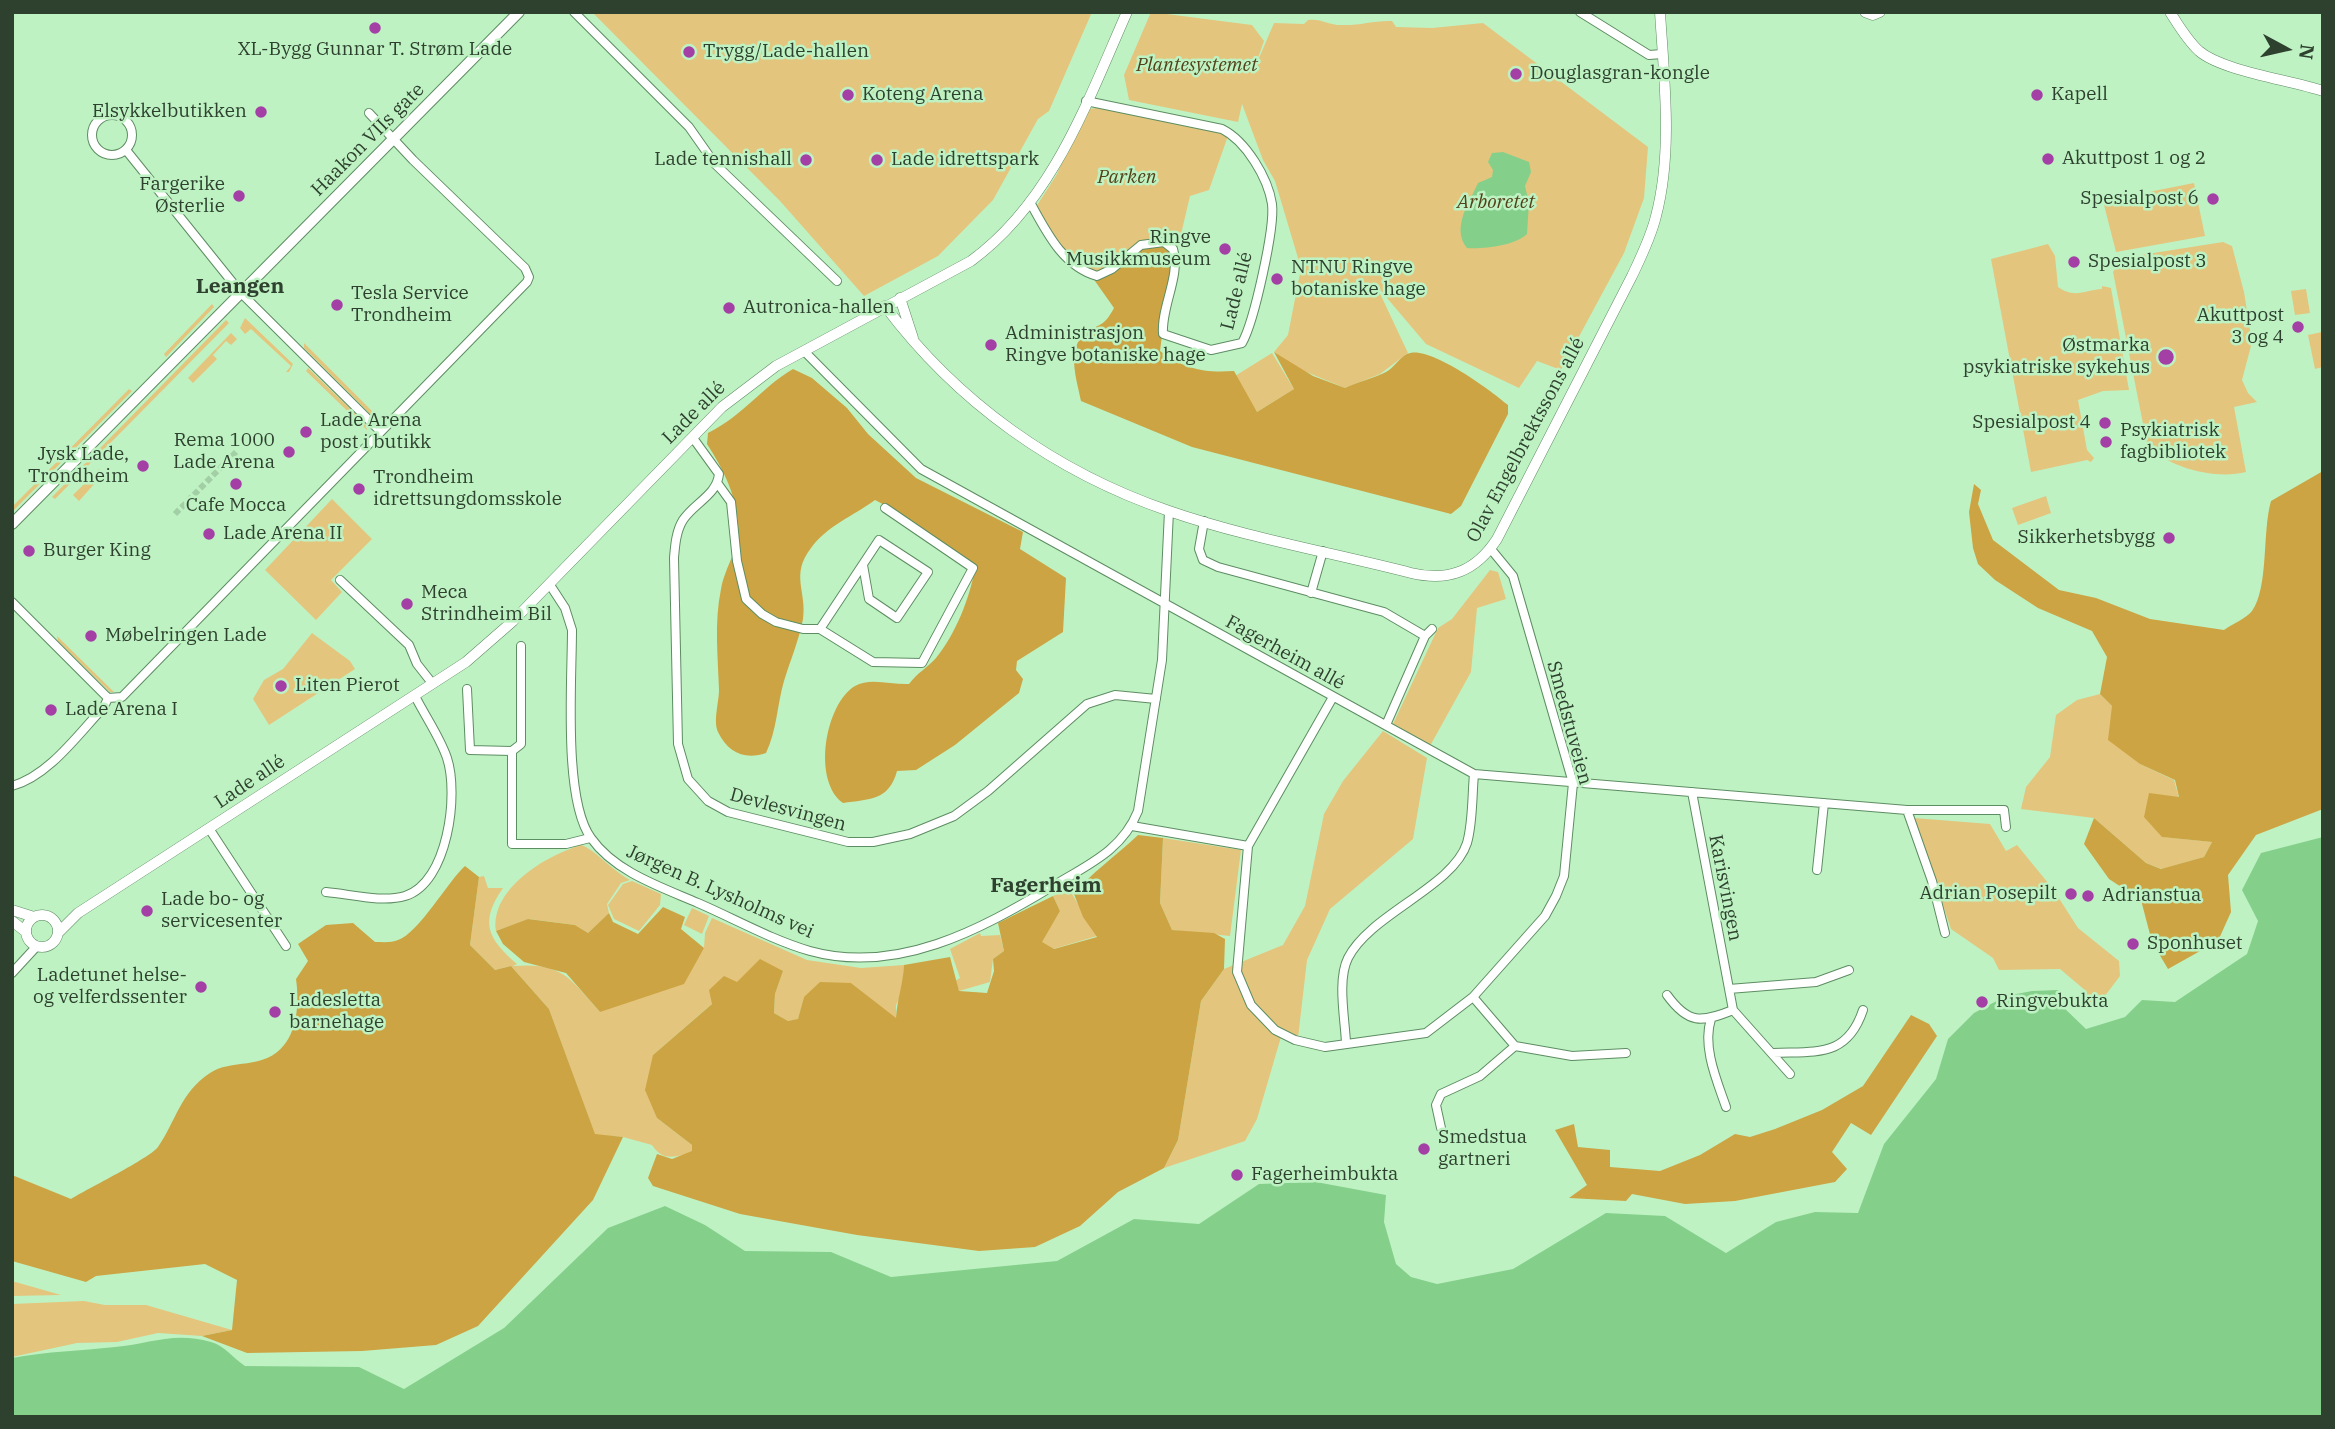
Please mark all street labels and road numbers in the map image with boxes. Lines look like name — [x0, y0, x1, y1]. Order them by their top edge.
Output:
street label: Haakon VIIs gate — [307, 79, 429, 201]
street label: Lade allé — [1216, 250, 1258, 332]
street label: Olav Engelbrektssons allé — [1462, 334, 1590, 546]
street label: Lade allé — [658, 377, 730, 449]
street label: Fagerheim allé — [1221, 611, 1349, 695]
street label: Smedstuveien — [1542, 659, 1596, 787]
street label: Lade allé — [211, 750, 289, 814]
street label: Devlesvingen — [727, 784, 849, 836]
street label: Karisvingen — [1704, 833, 1746, 943]
street label: Jørgen B. Lysholms vei — [623, 840, 817, 944]

